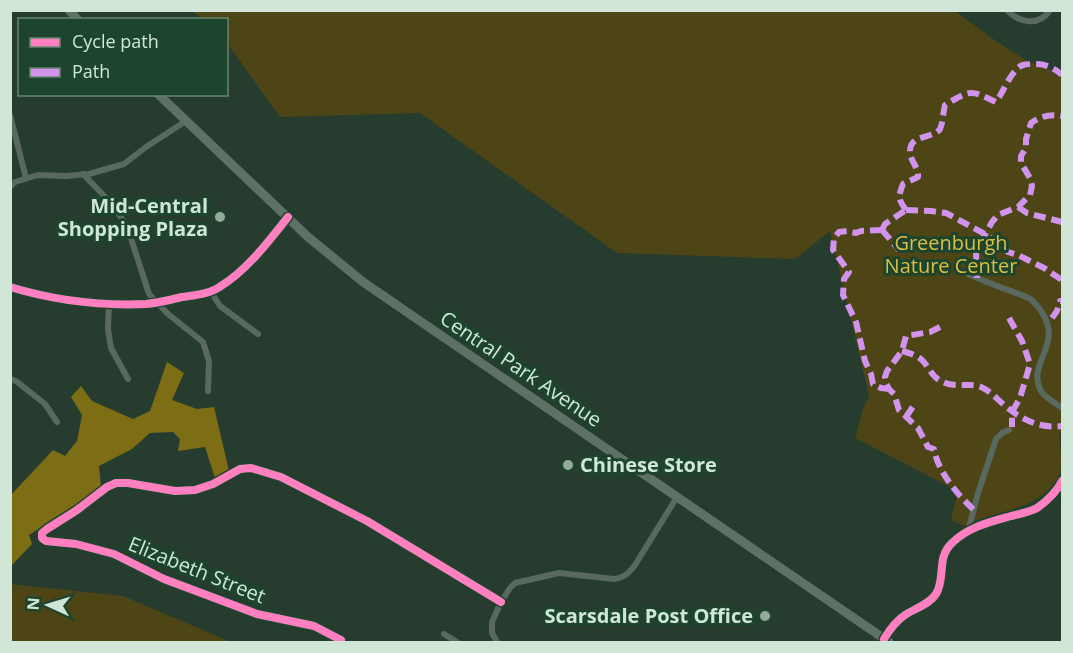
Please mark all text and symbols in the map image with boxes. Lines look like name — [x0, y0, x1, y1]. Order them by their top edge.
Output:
legend — [18, 18, 228, 96]
text: Cycle path — [72, 29, 159, 53]
text: Path — [72, 59, 110, 83]
place label: Mid-Central Shopping Plaza — [58, 192, 208, 242]
marker: Mid-Central Shopping Plaza — [213, 210, 227, 224]
park label: Greenburgh Nature Center — [885, 229, 1017, 279]
street label: Central Park Avenue — [435, 304, 607, 433]
place label: Chinese Store — [580, 451, 717, 478]
marker: Chinese Store — [561, 458, 575, 472]
street label: Elizabeth Street — [125, 530, 270, 609]
north arrow — [18, 575, 78, 635]
text: N — [22, 597, 44, 611]
place label: Scarsdale Post Office — [544, 602, 753, 629]
marker: Scarsdale Post Office — [758, 609, 772, 623]

